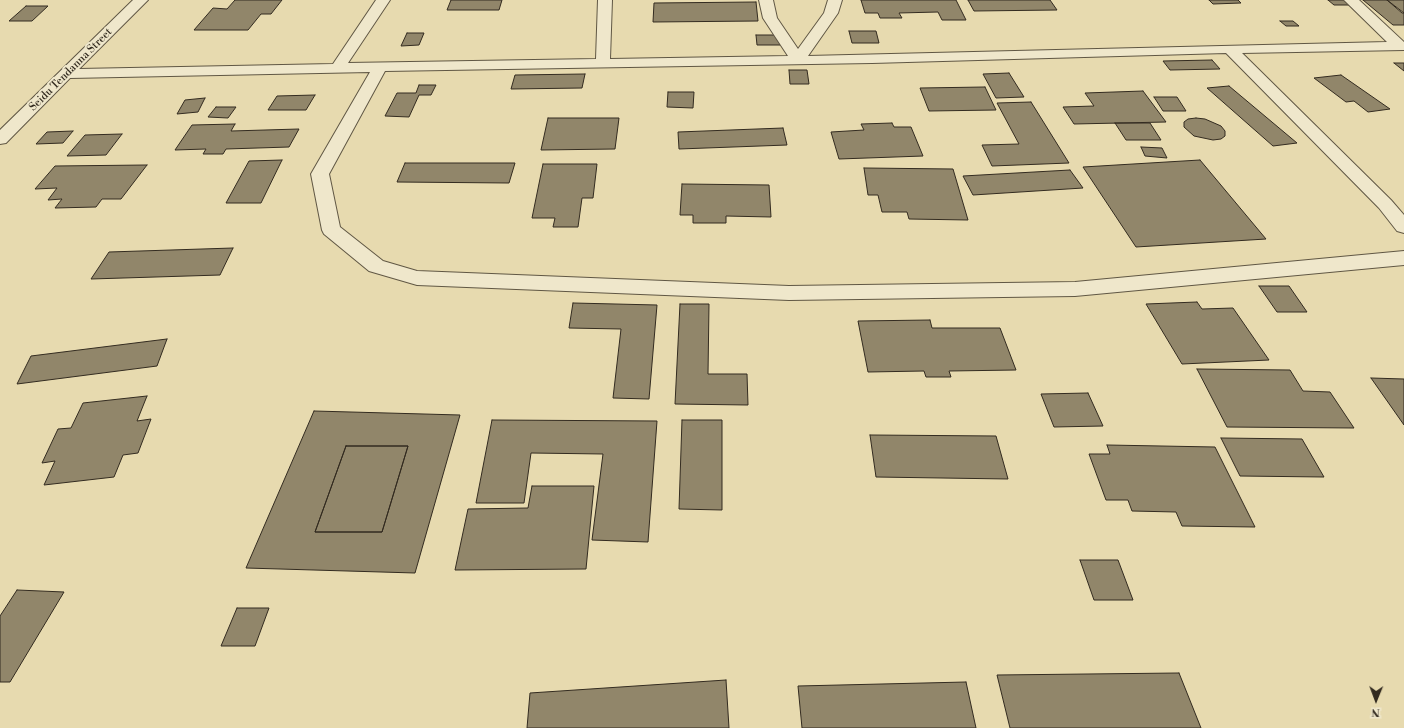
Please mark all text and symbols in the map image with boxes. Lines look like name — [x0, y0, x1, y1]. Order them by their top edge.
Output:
street label: Seidu Tendanna Street — [27, 26, 115, 114]
north arrow — [1356, 680, 1396, 720]
text: N — [1371, 705, 1380, 719]

